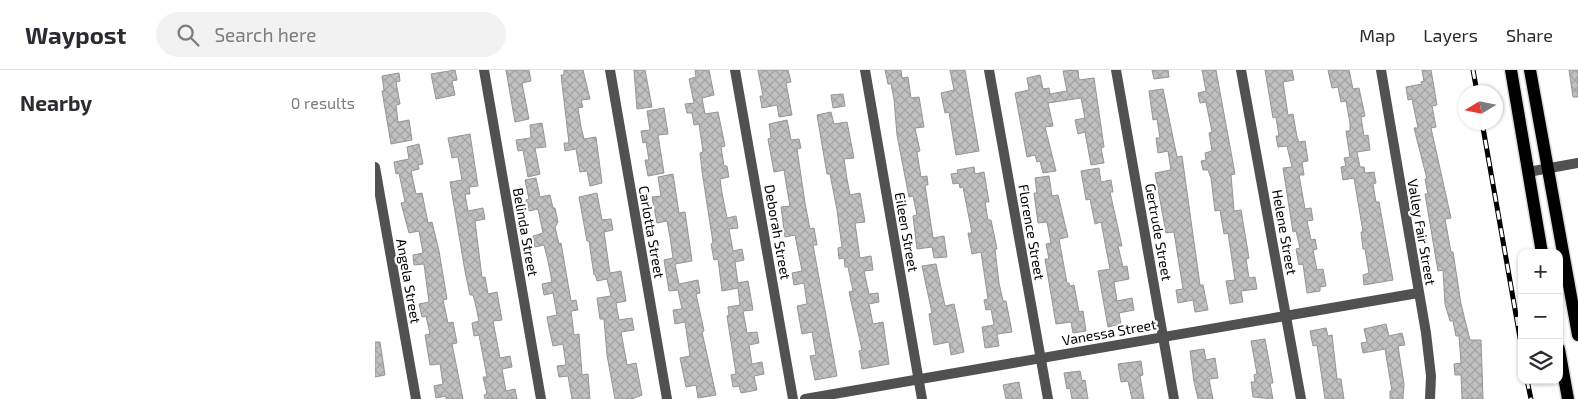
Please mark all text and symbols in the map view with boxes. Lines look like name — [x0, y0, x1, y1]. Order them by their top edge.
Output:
search box — [156, 12, 506, 57]
text: Waypost — [25, 20, 126, 49]
icon: search — [174, 21, 202, 49]
text: Search here — [214, 23, 317, 46]
text: Map — [1359, 24, 1395, 46]
text: Layers — [1423, 24, 1478, 46]
text: Share — [1506, 24, 1553, 46]
north arrow — [1458, 85, 1503, 130]
text: Nearby — [20, 90, 92, 115]
text: 0 results — [291, 93, 355, 112]
street label: Valley Fair Street — [1404, 178, 1440, 286]
street label: Gertrude Street — [1142, 182, 1176, 282]
street label: Deborah Street — [761, 183, 795, 281]
street label: Florence Street — [1015, 183, 1049, 281]
street label: Carlotta Street — [635, 184, 669, 280]
street label: Belinda Street — [510, 186, 542, 278]
street label: Helene Street — [1269, 188, 1301, 276]
street label: Eileen Street — [892, 191, 922, 273]
street label: Angela Street — [393, 237, 425, 325]
map controls — [1518, 249, 1563, 384]
button: + — [1518, 249, 1563, 294]
button: − — [1518, 294, 1563, 339]
street label: Vanessa Street — [1061, 315, 1157, 349]
button: layers — [1518, 339, 1563, 384]

